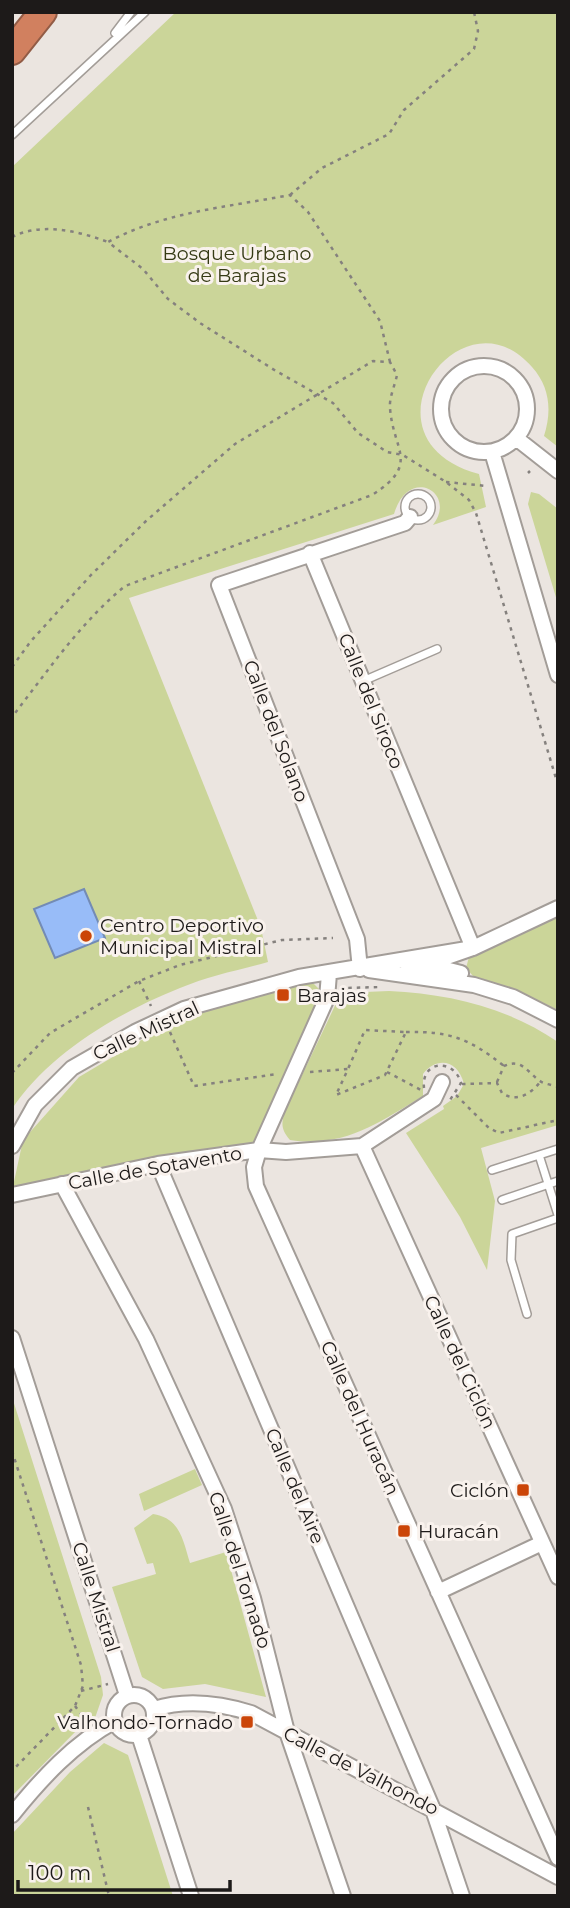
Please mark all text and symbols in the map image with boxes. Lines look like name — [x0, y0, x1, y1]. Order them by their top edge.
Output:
park label: Bosque Urbano de Barajas — [163, 242, 312, 287]
street label: Calle del Siroco — [333, 630, 409, 772]
street label: Calle del Solano — [238, 657, 314, 805]
place label: Centro Deportivo Municipal Mistral — [100, 914, 264, 959]
marker: Centro Deportivo Municipal Mistral — [78, 928, 94, 944]
place label: Barajas — [297, 984, 366, 1007]
marker: Barajas — [275, 987, 291, 1003]
street label: Calle Mistral — [89, 996, 203, 1066]
street label: Calle de Sotavento — [66, 1141, 244, 1195]
street label: Calle del Ciclón — [419, 1292, 501, 1432]
street label: Calle del Huracán — [316, 1337, 404, 1499]
street label: Calle del Aire — [260, 1425, 330, 1547]
place label: Ciclón — [450, 1479, 509, 1502]
marker: Ciclón — [515, 1482, 531, 1498]
street label: Calle del Tornado — [204, 1489, 276, 1651]
place label: Huracán — [418, 1520, 499, 1543]
marker: Huracán — [396, 1523, 412, 1539]
street label: Calle Mistral — [67, 1539, 125, 1655]
place label: Valhondo-Tornado — [57, 1711, 233, 1734]
marker: Valhondo-Tornado — [239, 1714, 255, 1730]
street label: Calle de Valhondo — [279, 1722, 443, 1820]
scale bar — [18, 1848, 229, 1892]
text: 100 m — [28, 1860, 91, 1885]

